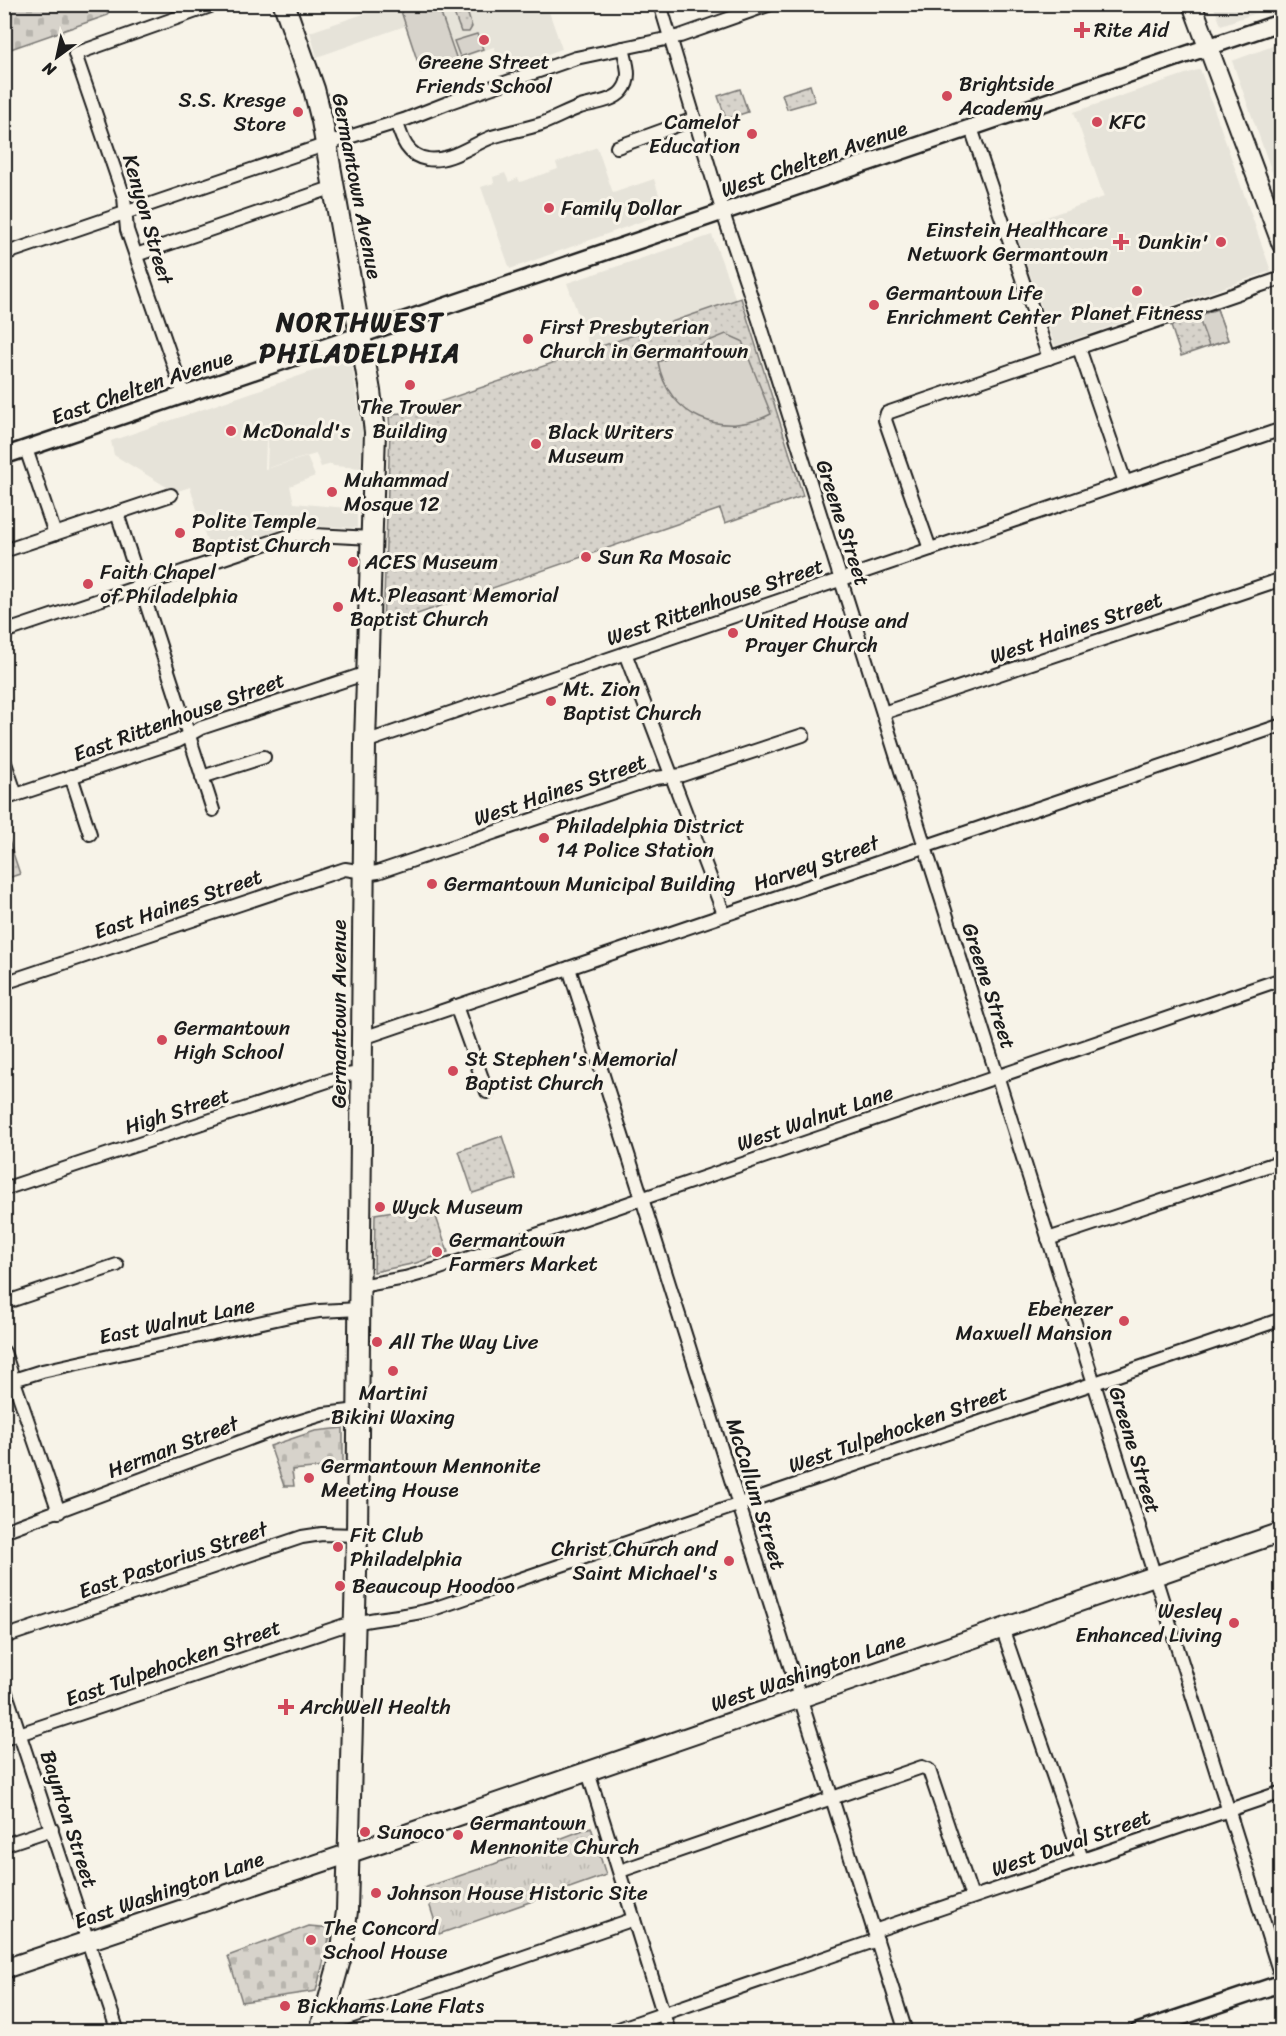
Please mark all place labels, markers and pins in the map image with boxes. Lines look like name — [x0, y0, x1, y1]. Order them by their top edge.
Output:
place label: Rite Aid — [1094, 11, 1171, 49]
marker: Rite Aid — [1075, 23, 1089, 37]
marker: Greene Street Friends School — [477, 33, 491, 47]
place label: Greene Street Friends School — [416, 43, 553, 105]
place label: Brightside Academy — [958, 65, 1054, 127]
place label: S.S. Kresge Store — [178, 81, 286, 143]
marker: Brightside Academy — [940, 89, 954, 103]
place label: Camelot Education — [649, 103, 742, 165]
place label: KFC — [1109, 103, 1146, 141]
marker: S.S. Kresge Store — [291, 105, 305, 119]
marker: KFC — [1090, 115, 1104, 129]
marker: Camelot Education — [745, 127, 759, 141]
place label: Family Dollar — [561, 189, 683, 227]
marker: Family Dollar — [542, 201, 556, 215]
place label: Einstein Healthcare Network Germantown — [908, 211, 1108, 273]
place label: Dunkin' — [1138, 223, 1209, 261]
marker: Einstein Healthcare Network Germantown — [1112, 233, 1130, 251]
marker: Dunkin' — [1214, 235, 1228, 249]
place label: Germantown Life Enrichment Center — [886, 274, 1062, 336]
marker: Planet Fitness — [1130, 284, 1144, 298]
place label: Planet Fitness — [1071, 294, 1203, 332]
marker: Germantown Life Enrichment Center — [867, 298, 881, 312]
place label: First Presbyterian Church in Germantown — [540, 308, 748, 370]
marker: First Presbyterian Church in Germantown — [521, 332, 535, 346]
marker: The Trower Building — [403, 378, 417, 392]
place label: The Trower Building — [360, 388, 462, 450]
place label: McDonald's — [243, 412, 351, 450]
place label: Black Writers Museum — [548, 413, 674, 475]
marker: McDonald's — [224, 424, 238, 438]
marker: Black Writers Museum — [529, 437, 543, 451]
place label: Muhammad Mosque 12 — [344, 461, 450, 523]
marker: Muhammad Mosque 12 — [325, 485, 339, 499]
place label: Polite Temple Baptist Church — [192, 502, 331, 564]
marker: Polite Temple Baptist Church — [173, 526, 187, 540]
place label: Sun Ra Mosaic — [598, 538, 732, 576]
place label: ACES Museum — [364, 543, 498, 581]
marker: Sun Ra Mosaic — [579, 550, 593, 564]
place label: Faith Chapel of Philadelphia — [100, 553, 238, 615]
marker: ACES Museum — [346, 555, 360, 569]
place label: Mt. Pleasant Memorial Baptist Church — [350, 576, 560, 638]
marker: Faith Chapel of Philadelphia — [81, 577, 95, 591]
marker: Mt. Pleasant Memorial Baptist Church — [331, 600, 345, 614]
place label: United House and Prayer Church — [745, 602, 910, 664]
marker: United House and Prayer Church — [726, 626, 740, 640]
place label: Mt. Zion Baptist Church — [563, 670, 702, 732]
marker: Mt. Zion Baptist Church — [544, 694, 558, 708]
place label: Philadelphia District 14 Police Station — [556, 807, 744, 869]
marker: Philadelphia District 14 Police Station — [537, 831, 551, 845]
place label: Germantown Municipal Building — [444, 865, 736, 903]
marker: Germantown Municipal Building — [425, 877, 439, 891]
place label: Germantown High School — [174, 1009, 290, 1071]
marker: Germantown High School — [155, 1033, 169, 1047]
place label: St Stephen's Memorial Baptist Church — [465, 1040, 678, 1102]
marker: St Stephen's Memorial Baptist Church — [446, 1064, 460, 1078]
place label: Wyck Museum — [392, 1188, 523, 1226]
marker: Wyck Museum — [373, 1200, 387, 1214]
place label: Germantown Farmers Market — [449, 1221, 598, 1283]
marker: Germantown Farmers Market — [430, 1245, 444, 1259]
place label: Ebenezer Maxwell Mansion — [955, 1290, 1113, 1352]
marker: Ebenezer Maxwell Mansion — [1117, 1314, 1131, 1328]
place label: All The Way Live — [388, 1323, 539, 1361]
marker: All The Way Live — [370, 1335, 384, 1349]
marker: Martini Bikini Waxing — [386, 1364, 400, 1378]
place label: Martini Bikini Waxing — [331, 1374, 455, 1436]
place label: Germantown Mennonite Meeting House — [321, 1447, 541, 1509]
marker: Germantown Mennonite Meeting House — [302, 1471, 316, 1485]
place label: Fit Club Philadelphia — [350, 1516, 462, 1578]
place label: Christ Church and Saint Michael's — [551, 1530, 719, 1592]
marker: Fit Club Philadelphia — [331, 1540, 345, 1554]
marker: Christ Church and Saint Michael's — [722, 1554, 736, 1568]
place label: Beaucoup Hoodoo — [352, 1567, 515, 1605]
marker: Beaucoup Hoodoo — [333, 1579, 347, 1593]
place label: Wesley Enhanced Living — [1075, 1592, 1222, 1654]
marker: Wesley Enhanced Living — [1227, 1616, 1241, 1630]
place label: ArchWell Health — [299, 1688, 451, 1726]
marker: ArchWell Health — [277, 1698, 295, 1716]
place label: Germantown Mennonite Church — [470, 1804, 639, 1866]
place label: Sunoco — [377, 1813, 444, 1851]
marker: Sunoco — [358, 1825, 372, 1839]
marker: Germantown Mennonite Church — [451, 1828, 465, 1842]
place label: Johnson House Historic Site — [387, 1874, 648, 1912]
marker: Johnson House Historic Site — [369, 1886, 383, 1900]
place label: The Concord School House — [323, 1909, 448, 1971]
marker: The Concord School House — [304, 1933, 318, 1947]
place label: Bickhams Lane Flats — [297, 1987, 485, 2025]
marker: Bickhams Lane Flats — [278, 1999, 292, 2013]

